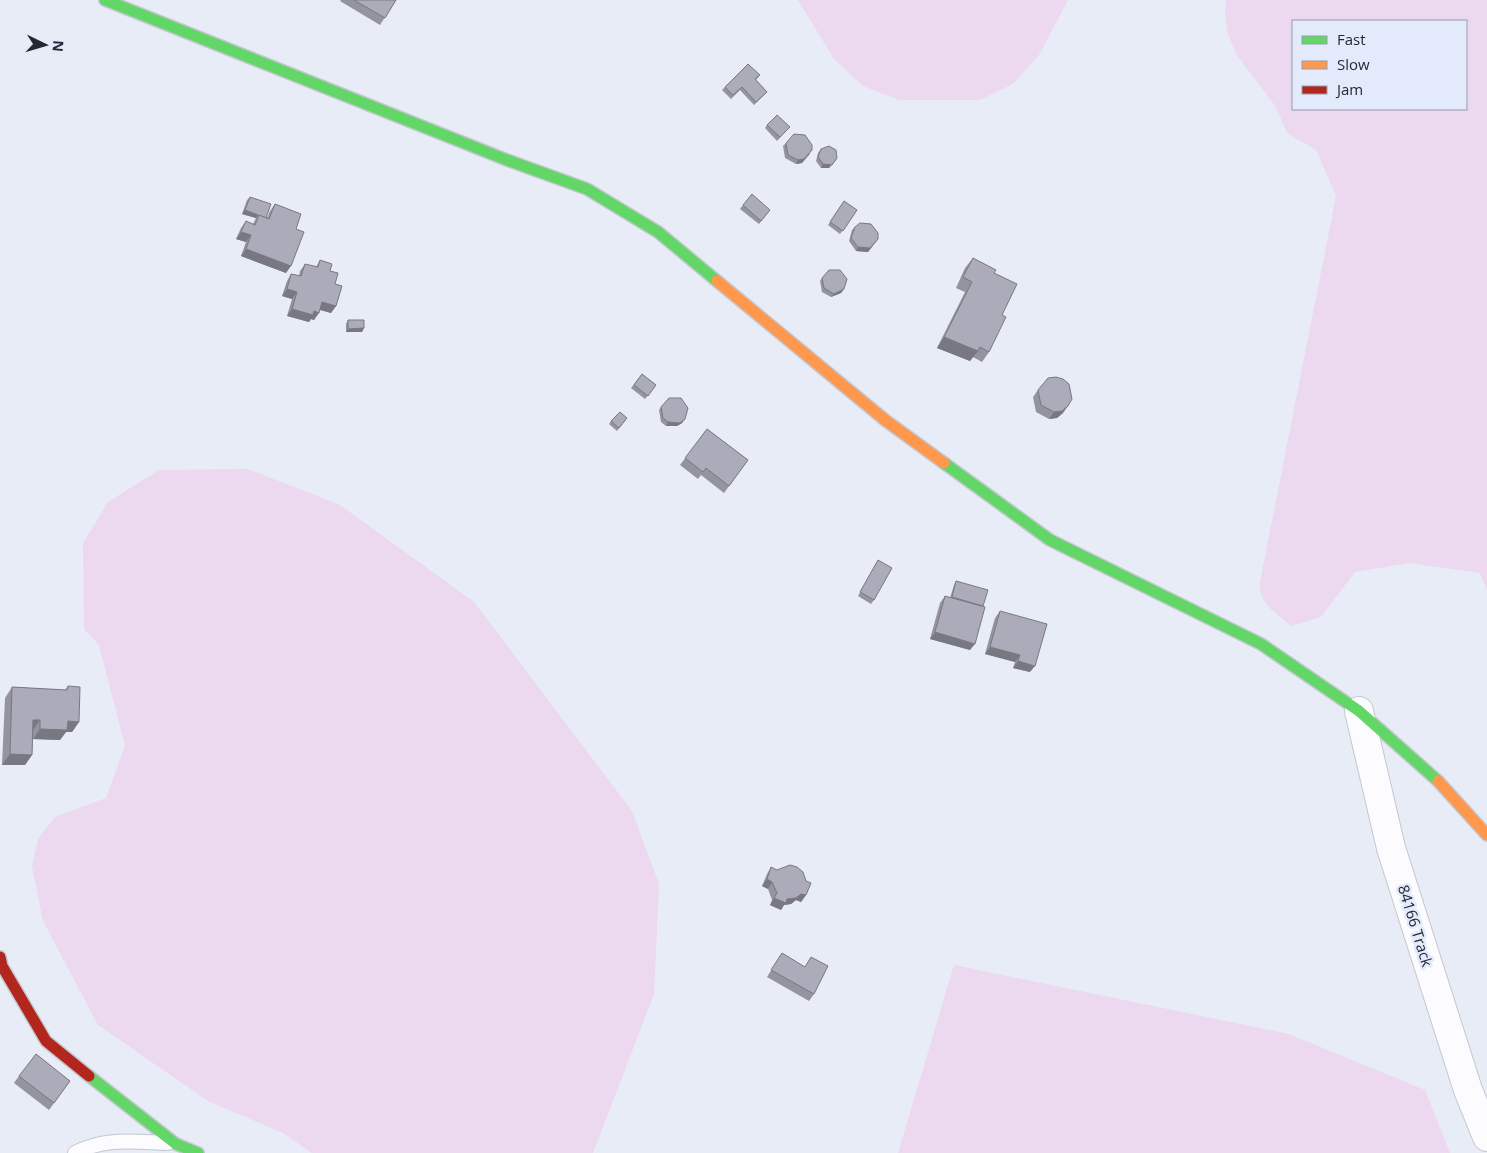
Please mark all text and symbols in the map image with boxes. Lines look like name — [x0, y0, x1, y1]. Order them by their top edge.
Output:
north arrow — [20, 20, 70, 70]
legend — [1292, 20, 1467, 110]
text: Fast — [1337, 29, 1366, 49]
text: N — [48, 40, 68, 53]
text: Slow — [1337, 54, 1370, 74]
text: Jam — [1335, 79, 1363, 99]
street label: 84166 Track — [1394, 882, 1438, 969]

